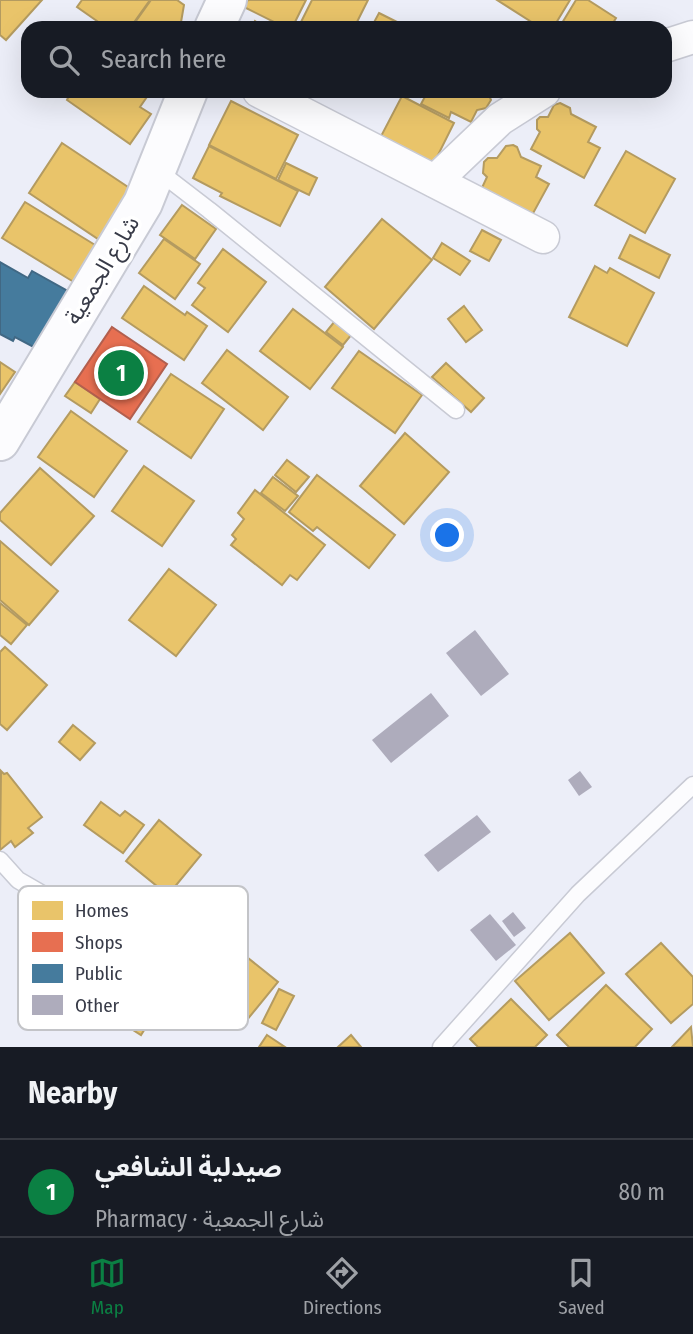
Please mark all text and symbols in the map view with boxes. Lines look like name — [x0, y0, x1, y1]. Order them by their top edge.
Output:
search box — [21, 21, 672, 98]
icon: search — [45, 41, 83, 79]
text: Search here — [101, 44, 226, 75]
street label: شارع الجمعية — [59, 211, 148, 331]
pin: 1 — [98, 347, 144, 399]
your location — [430, 518, 464, 552]
legend — [18, 886, 248, 1030]
text: Homes — [75, 899, 129, 922]
text: Shops — [75, 931, 123, 954]
text: Public — [75, 962, 122, 985]
text: Other — [75, 994, 120, 1017]
text: Nearby — [28, 1075, 117, 1111]
text: صيدلية الشافعي — [95, 1152, 282, 1183]
text: 1 — [46, 1178, 56, 1206]
text: 80 m — [618, 1178, 665, 1206]
text: Pharmacy · شارع الجمعية — [95, 1205, 324, 1233]
tab: Map — [88, 1254, 126, 1319]
tab: Directions — [303, 1254, 382, 1319]
tab: Saved — [558, 1254, 605, 1319]

